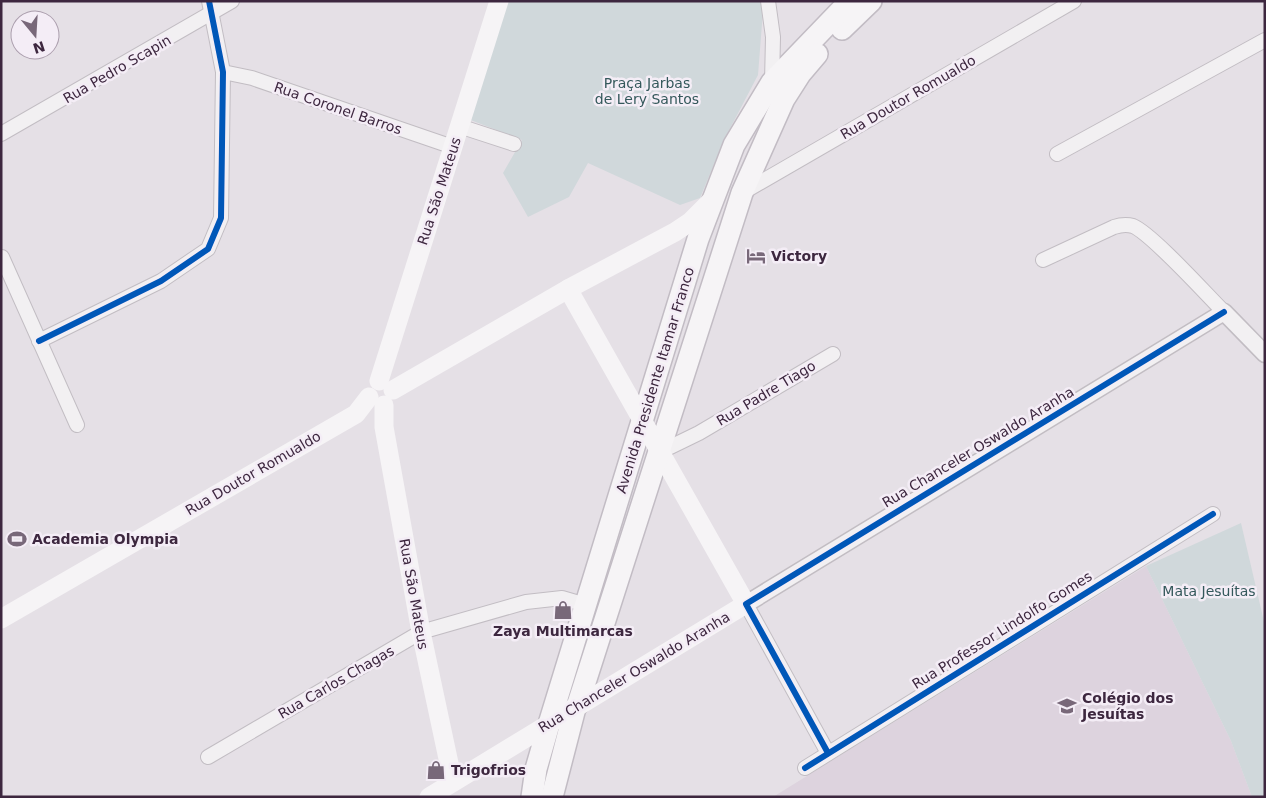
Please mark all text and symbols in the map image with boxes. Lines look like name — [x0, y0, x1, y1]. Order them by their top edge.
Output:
north arrow — [10, 10, 60, 60]
street label: Rua Pedro Scapin — [60, 32, 174, 106]
text: N — [31, 38, 47, 57]
street label: Rua Doutor Romualdo — [837, 52, 979, 142]
park label: Praça Jarbas de Lery Santos — [595, 75, 699, 107]
street label: Rua Coronel Barros — [272, 79, 404, 137]
street label: Rua São Mateus — [414, 135, 464, 247]
hotel icon: Victory — [745, 245, 767, 267]
place label: Victory — [771, 248, 827, 264]
street label: Avenida Presidente Itamar Franco — [613, 265, 697, 495]
street label: Rua Padre Tiago — [714, 357, 818, 429]
street label: Rua Chanceler Oswaldo Aranha — [879, 383, 1077, 511]
street label: Rua Doutor Romualdo — [182, 428, 324, 518]
sports icon: Academia Olympia — [6, 528, 28, 550]
place label: Academia Olympia — [32, 531, 179, 547]
street label: Rua São Mateus — [396, 537, 432, 651]
street label: Rua Professor Lindolfo Gomes — [909, 568, 1095, 692]
park label: Mata Jesuítas — [1162, 583, 1256, 599]
shop icon: Zaya Multimarcas — [552, 599, 574, 621]
street label: Rua Chanceler Oswaldo Aranha — [535, 608, 733, 736]
place label: Zaya Multimarcas — [493, 623, 633, 639]
street label: Rua Carlos Chagas — [275, 642, 397, 722]
place label: Colégio dos Jesuítas — [1081, 690, 1173, 722]
school or university icon: Colégio dos Jesuítas — [1056, 695, 1078, 717]
shop icon: Trigofrios — [425, 759, 447, 781]
place label: Trigofrios — [451, 762, 526, 778]

